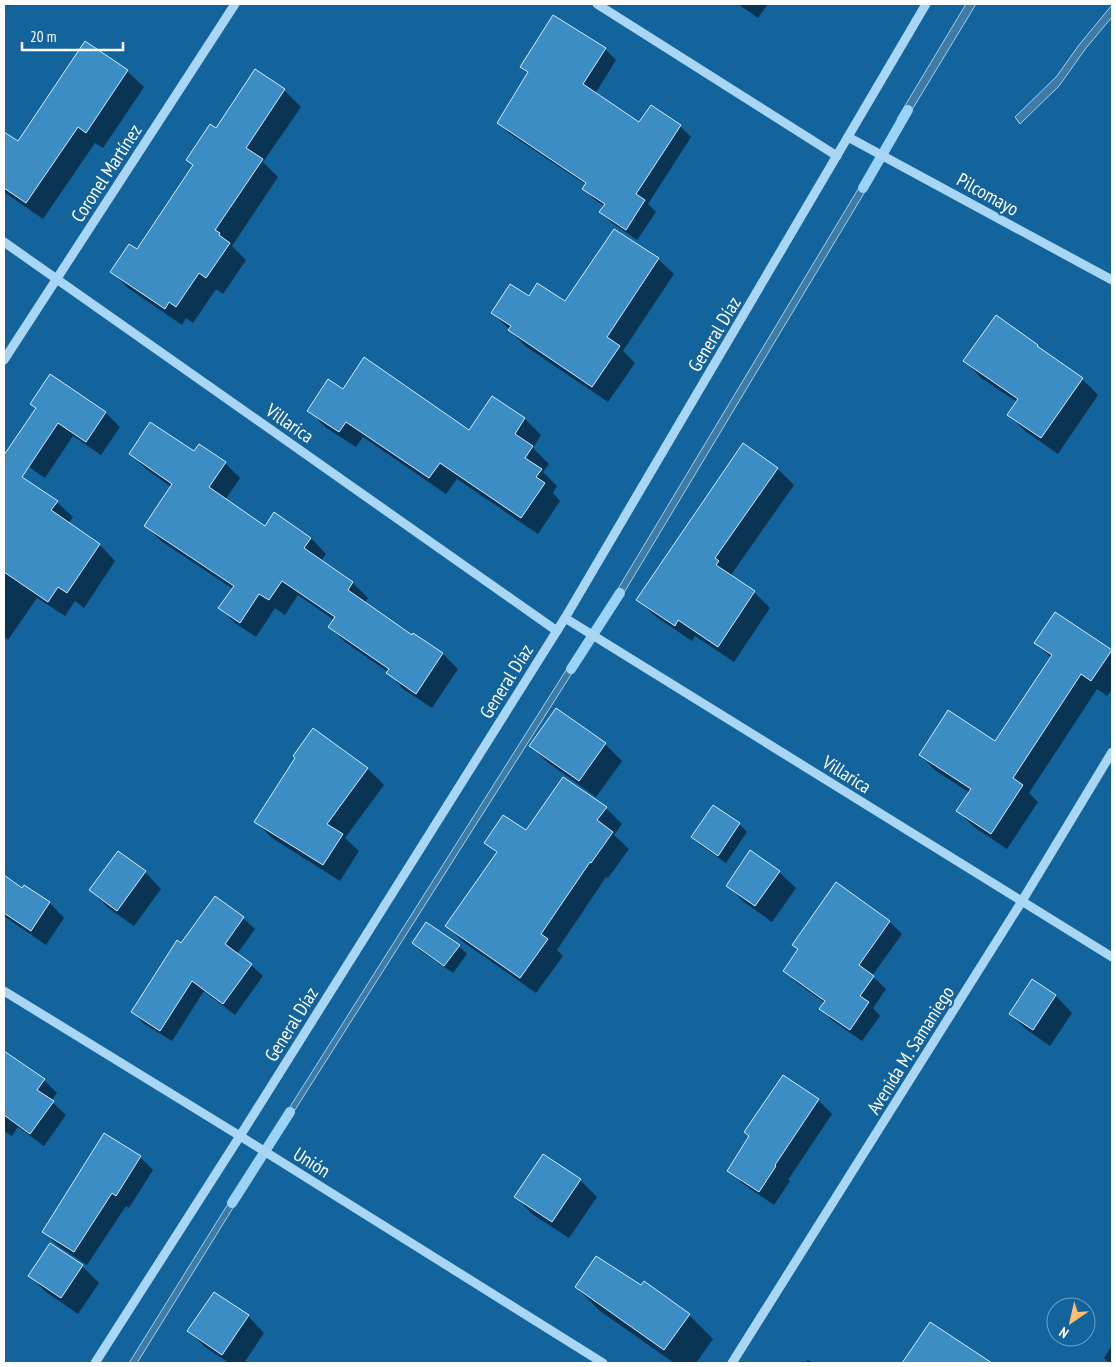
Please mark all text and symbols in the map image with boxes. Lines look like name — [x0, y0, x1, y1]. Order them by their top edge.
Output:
scale bar — [22, 20, 124, 52]
text: 20 m — [30, 27, 56, 46]
street label: Coronel Martínez — [65, 119, 147, 227]
street label: Pilcomayo — [953, 167, 1023, 221]
street label: General Díaz — [682, 292, 746, 376]
street label: Villarica — [261, 397, 319, 448]
street label: General Díaz — [474, 639, 538, 723]
street label: Villarica — [817, 749, 876, 798]
street label: General Díaz — [259, 982, 323, 1066]
street label: Avenida M. Samaniego — [861, 982, 959, 1118]
street label: Unión — [289, 1142, 335, 1182]
north arrow — [1046, 1297, 1096, 1347]
text: N — [1056, 1323, 1072, 1342]

